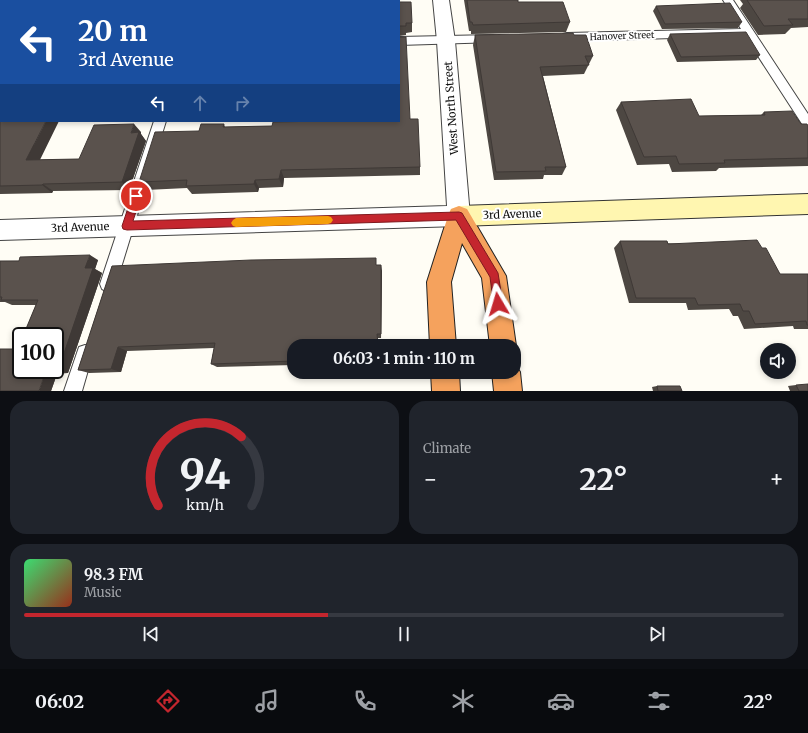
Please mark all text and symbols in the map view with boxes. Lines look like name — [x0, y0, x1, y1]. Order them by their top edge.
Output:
text: 20 m — [78, 13, 147, 49]
icon: left — [12, 16, 64, 68]
street label: Hanover Street — [589, 29, 655, 42]
text: 3rd Avenue — [78, 48, 174, 71]
street label: West North Street — [441, 60, 461, 156]
icon: left — [147, 92, 169, 114]
icon: ahead — [189, 92, 211, 114]
icon: right — [231, 92, 253, 114]
pin — [119, 179, 153, 213]
icon: arrive — [125, 185, 147, 207]
street label: 3rd Avenue — [483, 206, 542, 222]
street label: 3rd Avenue — [51, 219, 110, 235]
position arrow — [477, 283, 519, 325]
speed limit sign: 100 — [12, 327, 64, 379]
map controls — [760, 343, 796, 379]
button: sound — [760, 343, 796, 379]
text: 06:03 · 1 min · 110 m — [333, 349, 475, 368]
text: Climate — [423, 440, 471, 457]
text: 94 — [179, 447, 230, 499]
text: 22° — [579, 460, 628, 498]
text: − — [423, 465, 438, 493]
text: + — [769, 465, 784, 493]
text: km/h — [186, 495, 224, 513]
text: 98.3 FM — [84, 565, 143, 584]
text: Music — [84, 584, 122, 601]
icon: previous — [140, 623, 162, 645]
icon: pause — [393, 623, 415, 645]
icon: next — [646, 623, 668, 645]
icon: directions — [154, 687, 182, 715]
icon: music — [253, 687, 281, 715]
icon: phone — [351, 687, 379, 715]
icon: climate — [449, 687, 477, 715]
icon: car — [547, 687, 575, 715]
icon: filters — [645, 687, 673, 715]
text: 06:02 — [35, 690, 84, 713]
text: 22° — [744, 690, 773, 713]

